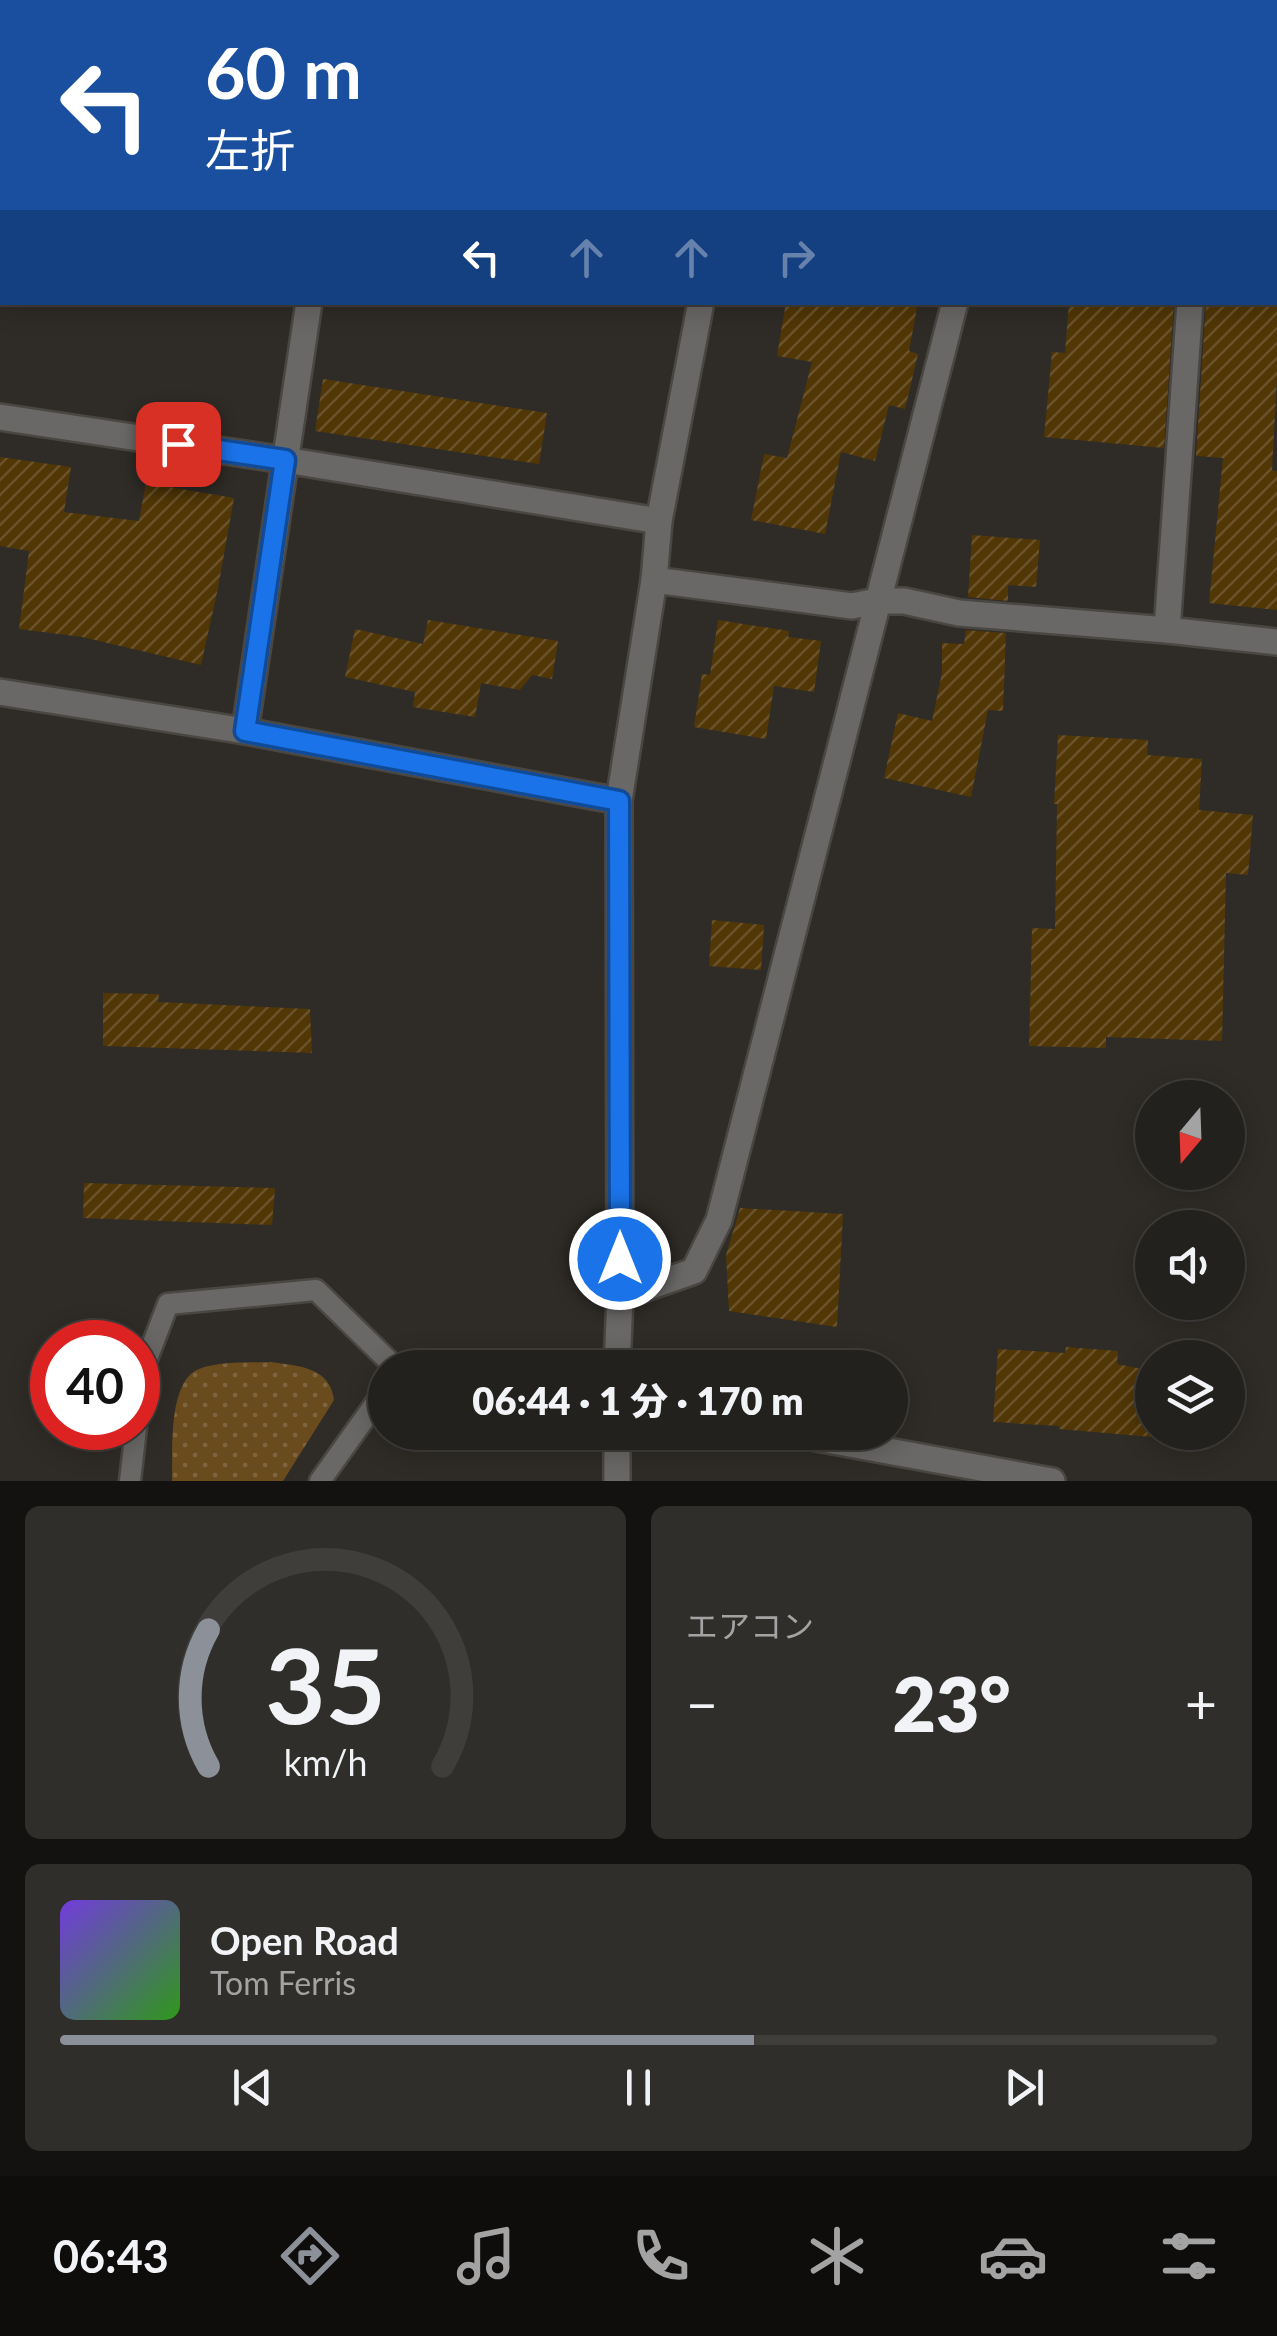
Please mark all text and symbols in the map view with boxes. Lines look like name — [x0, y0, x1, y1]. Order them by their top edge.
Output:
text: 60 m — [205, 30, 362, 114]
icon: left — [40, 40, 170, 170]
text: 左折 — [205, 123, 295, 177]
icon: left — [454, 230, 509, 285]
icon: ahead — [559, 230, 614, 285]
icon: ahead — [664, 230, 719, 285]
icon: right — [769, 230, 824, 285]
pin — [136, 402, 221, 487]
icon: arrive — [151, 417, 206, 472]
north arrow — [1135, 1080, 1245, 1190]
map controls — [1135, 1080, 1245, 1450]
position arrow — [568, 1207, 672, 1311]
button: sound — [1135, 1210, 1245, 1320]
speed limit sign: 40 — [30, 1320, 160, 1450]
button: layers — [1135, 1340, 1245, 1450]
text: 06:44 · 1 分 · 170 m — [472, 1377, 804, 1423]
text: エアコン — [686, 1606, 814, 1645]
text: 35 — [265, 1621, 386, 1746]
text: 23° — [892, 1658, 1011, 1748]
text: − — [686, 1670, 718, 1736]
text: + — [1185, 1670, 1217, 1736]
text: km/h — [284, 1741, 367, 1784]
text: Open Road — [210, 1917, 399, 1963]
text: Tom Ferris — [210, 1963, 356, 2002]
icon: previous — [225, 2060, 280, 2115]
icon: pause — [611, 2060, 666, 2115]
icon: next — [997, 2060, 1052, 2115]
icon: directions — [275, 2221, 345, 2291]
icon: music — [451, 2221, 521, 2291]
icon: phone — [626, 2221, 696, 2291]
icon: climate — [802, 2221, 872, 2291]
icon: car — [978, 2221, 1048, 2291]
icon: filters — [1154, 2221, 1224, 2291]
text: 06:43 — [53, 2229, 169, 2283]

